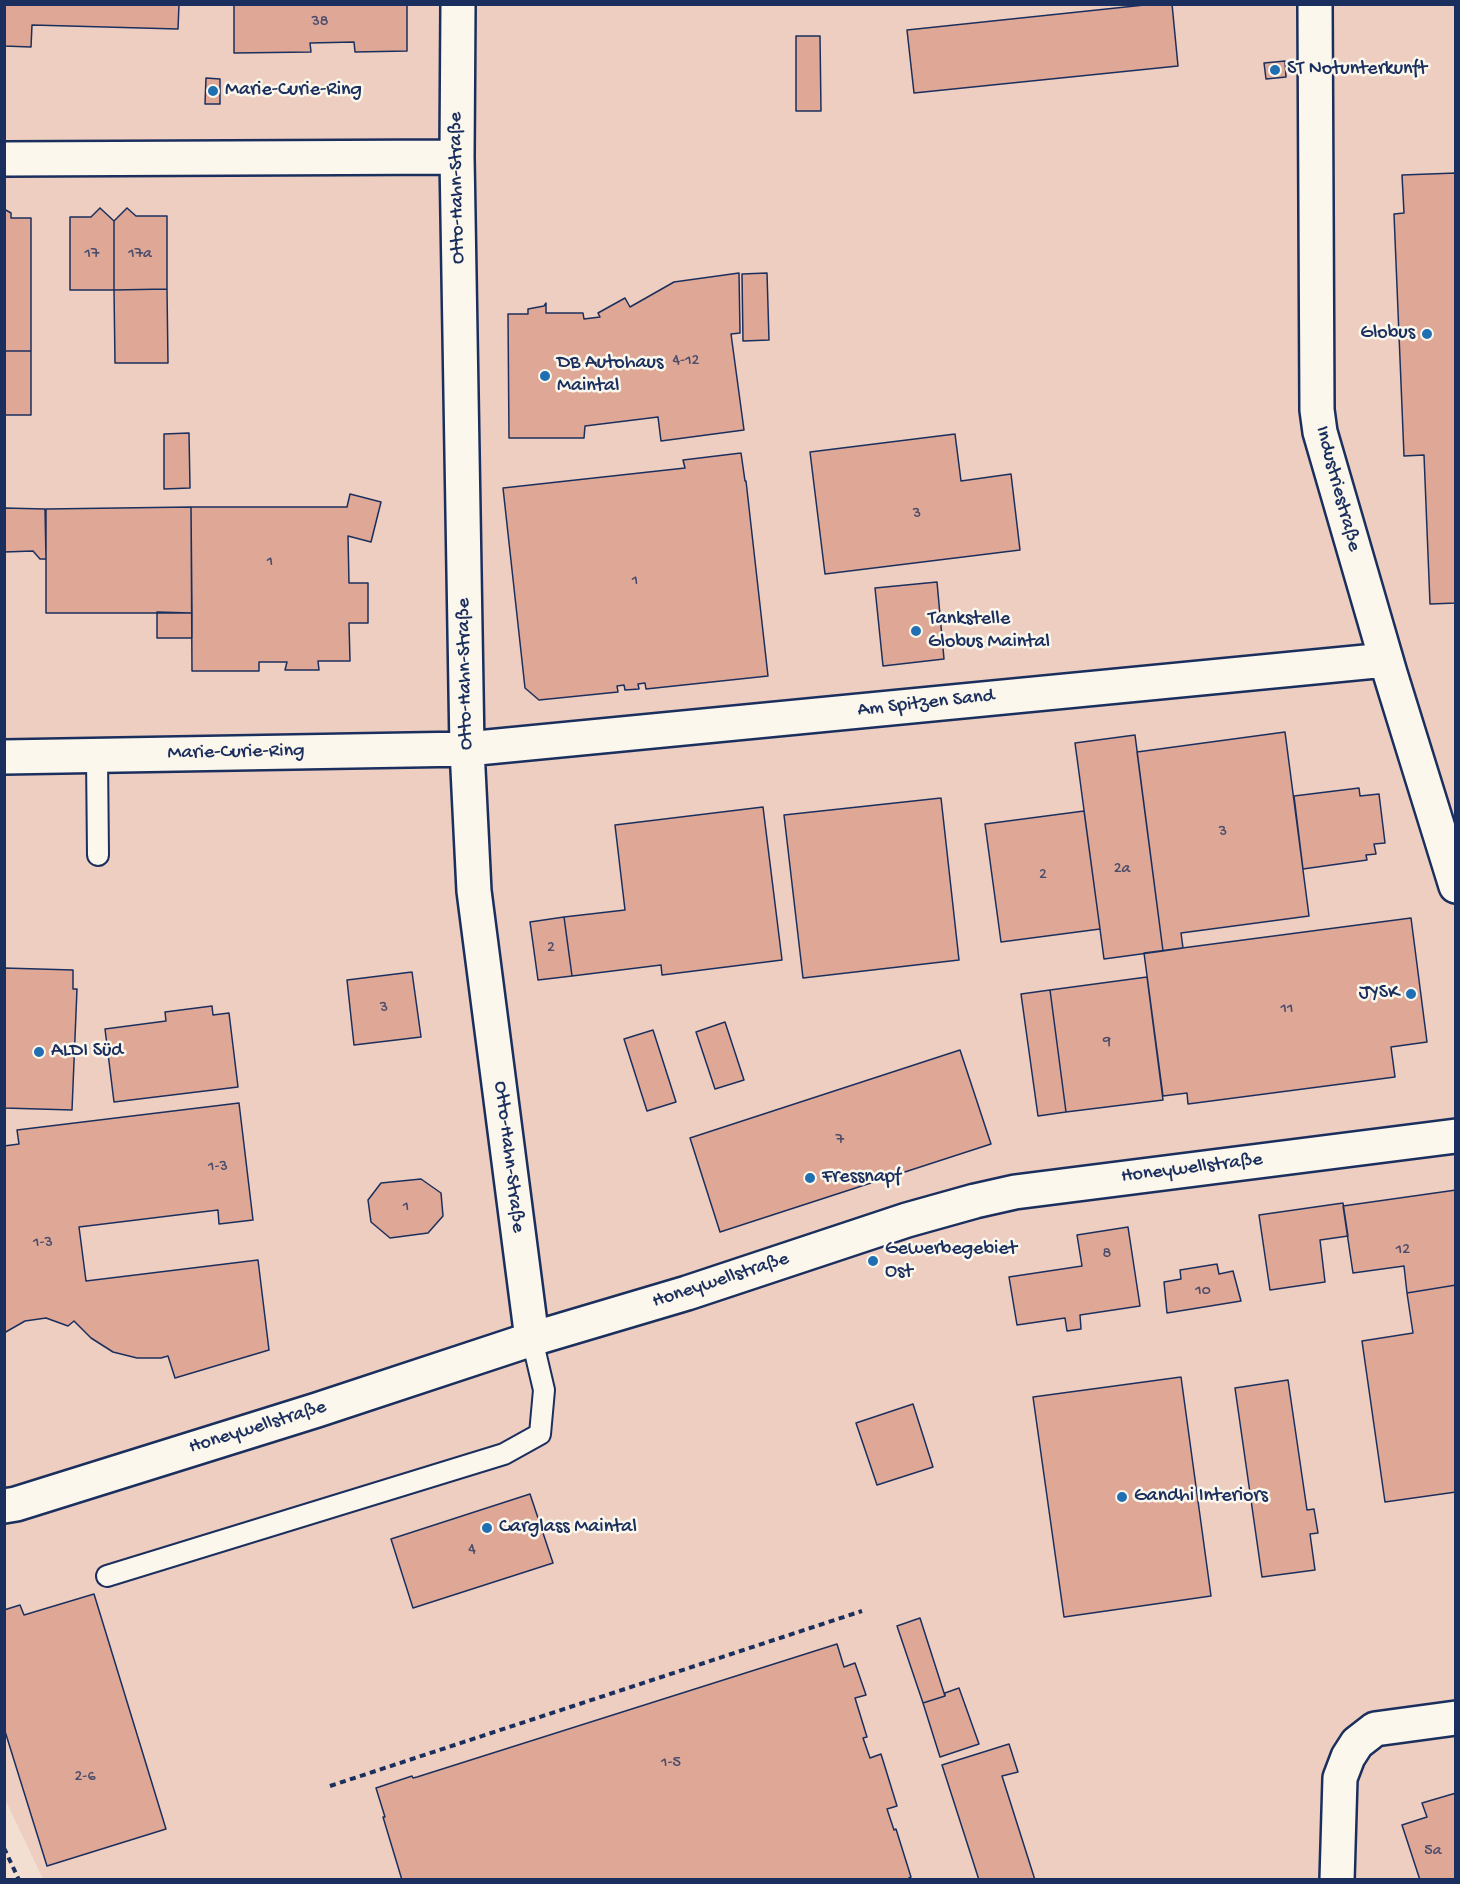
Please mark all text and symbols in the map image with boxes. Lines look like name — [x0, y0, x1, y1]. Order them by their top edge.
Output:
house number: 38 — [311, 13, 329, 33]
place label: ST Notunterkunft — [1287, 58, 1427, 82]
marker: ST Notunterkunft — [1268, 63, 1282, 77]
place label: Marie-Curie-Ring — [225, 79, 362, 103]
marker: Marie-Curie-Ring — [206, 84, 220, 98]
street label: Otto-Hahn-Straße — [445, 112, 471, 264]
house number: 17 — [85, 245, 99, 265]
house number: 17a — [128, 245, 152, 265]
place label: Globus — [1360, 322, 1415, 346]
marker: Globus — [1420, 327, 1434, 341]
place label: DB Autohaus Maintal — [557, 352, 663, 399]
house number: 4-12 — [673, 352, 699, 372]
marker: DB Autohaus Maintal — [538, 369, 552, 383]
street label: Industriestraße — [1309, 424, 1365, 554]
house number: 3 — [913, 505, 921, 525]
house number: 1 — [267, 553, 273, 573]
house number: 1 — [632, 572, 638, 592]
street label: Otto-Hahn-Straße — [453, 598, 479, 750]
place label: Tankstelle Globus Maintal — [928, 608, 1050, 655]
marker: Tankstelle Globus Maintal — [909, 624, 923, 638]
street label: Am Spitzen Sand — [856, 685, 996, 723]
street label: Marie-Curie-Ring — [167, 740, 305, 766]
house number: 3 — [1219, 823, 1227, 843]
house number: 2a — [1114, 860, 1130, 880]
house number: 2 — [1039, 866, 1047, 886]
house number: 2 — [547, 939, 555, 959]
place label: JYSK — [1359, 982, 1399, 1006]
marker: JYSK — [1404, 987, 1418, 1001]
house number: 3 — [380, 999, 388, 1019]
house number: 11 — [1281, 1000, 1293, 1020]
house number: 9 — [1103, 1033, 1111, 1053]
place label: ALDI Süd — [51, 1040, 123, 1064]
marker: ALDI Süd — [32, 1045, 46, 1059]
street label: Otto-Hahn-Straße — [487, 1080, 529, 1234]
house number: 7 — [836, 1131, 844, 1151]
street label: Honeywellstraße — [1120, 1148, 1264, 1190]
house number: 1-3 — [208, 1158, 228, 1178]
place label: Fressnapf — [822, 1166, 901, 1190]
marker: Fressnapf — [803, 1171, 817, 1185]
house number: 1 — [403, 1198, 409, 1218]
house number: 1-3 — [33, 1234, 53, 1254]
place label: Gewerbegebiet Ost — [885, 1238, 1017, 1285]
house number: 12 — [1396, 1241, 1410, 1261]
house number: 8 — [1103, 1245, 1111, 1265]
street label: Honeywellstraße — [650, 1248, 792, 1314]
marker: Gewerbegebiet Ost — [866, 1254, 880, 1268]
house number: 10 — [1195, 1282, 1211, 1302]
street label: Honeywellstraße — [186, 1396, 330, 1460]
place label: Gandhi Interiors — [1134, 1485, 1268, 1509]
marker: Gandhi Interiors — [1115, 1490, 1129, 1504]
place label: Carglass Maintal — [499, 1516, 637, 1540]
marker: Carglass Maintal — [480, 1521, 494, 1535]
house number: 4 — [468, 1541, 476, 1561]
house number: 1-5 — [661, 1754, 681, 1774]
house number: 2-6 — [75, 1768, 95, 1788]
house number: 5a — [1424, 1842, 1442, 1862]

